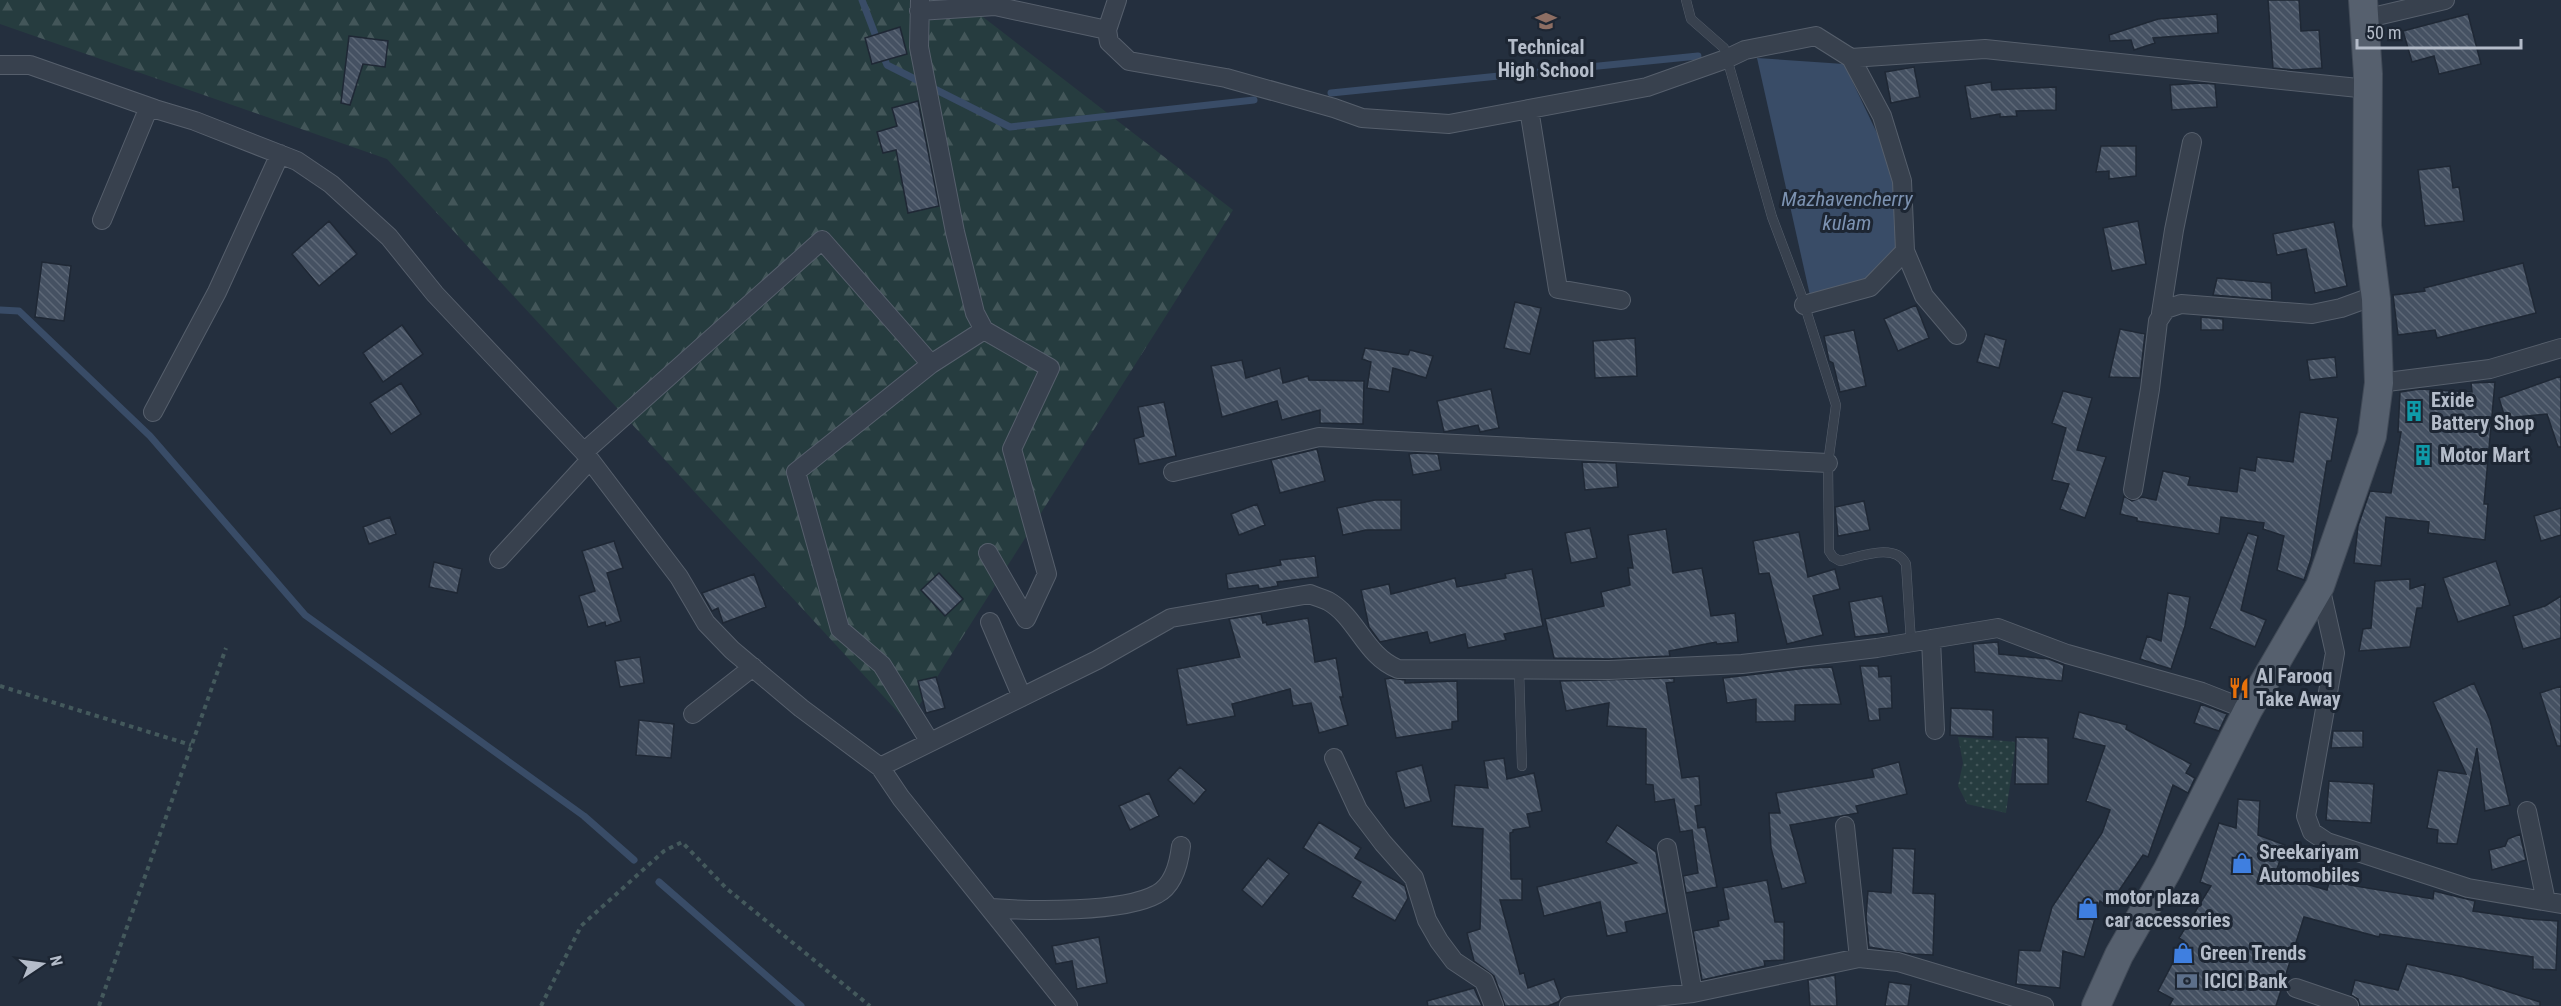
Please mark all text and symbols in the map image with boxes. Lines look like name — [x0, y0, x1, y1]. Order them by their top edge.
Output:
school or university icon: Technical High School — [1534, 9, 1558, 33]
scale bar — [2357, 12, 2520, 50]
text: 50 m — [2366, 22, 2401, 43]
place label: Technical High School — [1498, 35, 1594, 82]
water label: Mazhavencherry kulam — [1781, 187, 1913, 235]
place label: Exide Battery Shop — [2431, 388, 2534, 435]
building icon: Exide Battery Shop — [2402, 399, 2426, 423]
building icon: Motor Mart — [2411, 443, 2435, 467]
place label: Motor Mart — [2440, 443, 2530, 467]
place label: Al Farooq Take Away — [2256, 664, 2341, 711]
restaurant icon: Al Farooq Take Away — [2227, 676, 2251, 700]
place label: Sreekariyam Automobiles — [2259, 840, 2360, 887]
shop icon: Sreekariyam Automobiles — [2230, 851, 2254, 875]
place label: motor plaza car accessories — [2105, 885, 2231, 932]
shop icon: motor plaza car accessories — [2076, 896, 2100, 920]
north arrow — [12, 934, 72, 994]
shop icon: Green Trends — [2171, 941, 2195, 965]
place label: Green Trends — [2200, 941, 2306, 965]
text: N — [46, 954, 66, 968]
bank icon: ICICI Bank — [2175, 969, 2199, 993]
place label: ICICI Bank — [2204, 969, 2288, 993]

